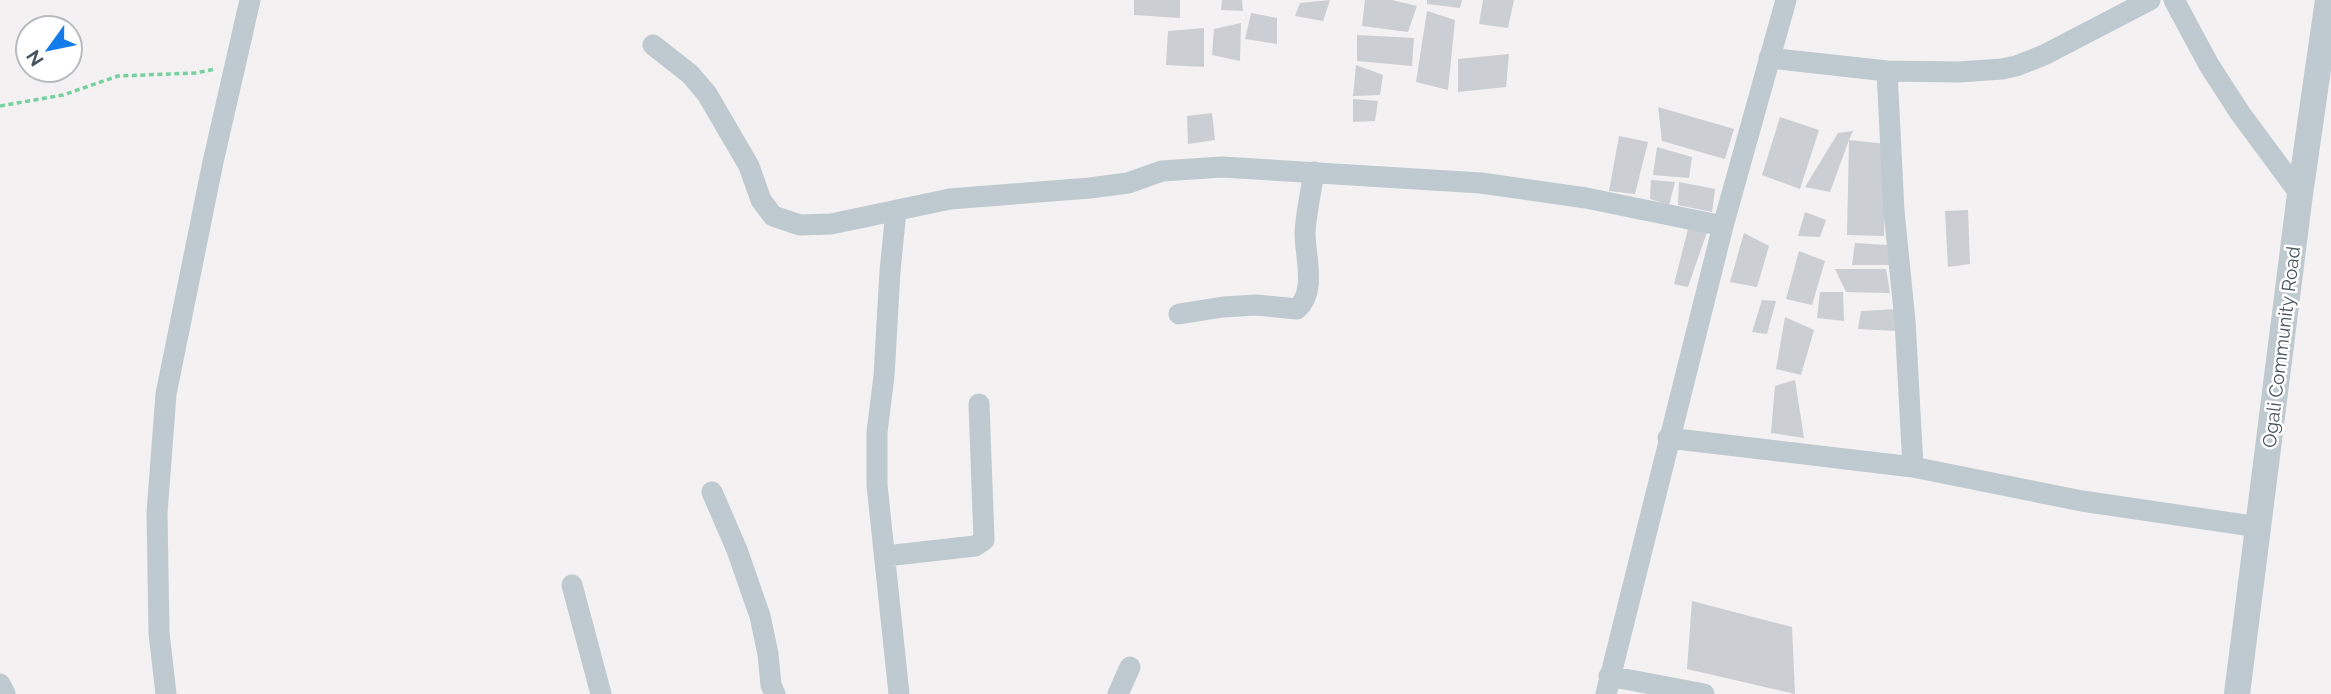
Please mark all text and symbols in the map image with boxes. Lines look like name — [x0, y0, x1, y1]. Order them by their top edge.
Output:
north arrow — [14, 14, 84, 84]
text: N — [22, 46, 48, 70]
street label: Ogali Community Road — [2258, 245, 2304, 449]

